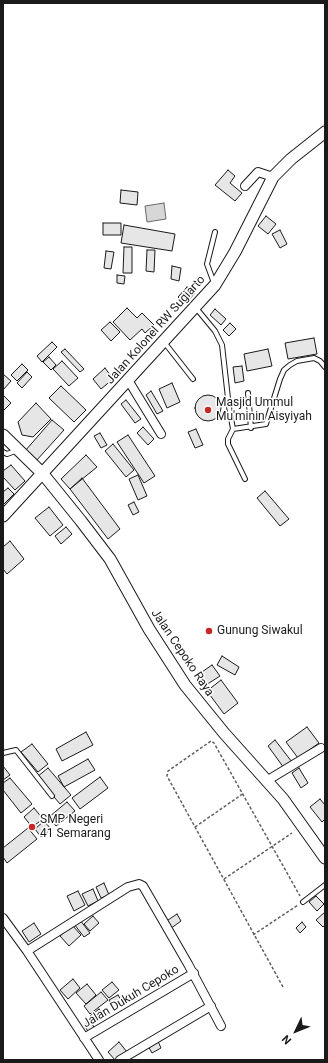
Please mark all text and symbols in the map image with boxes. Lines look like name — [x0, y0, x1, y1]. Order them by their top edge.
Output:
street label: Jalan Kolonel RW Sugiarto — [103, 273, 209, 387]
place label: Masjid Ummul Mu'minin Aisyiyah — [216, 396, 312, 424]
marker: Masjid Ummul Mu'minin Aisyiyah — [203, 405, 213, 415]
street label: Jalan Cepoko Raya — [148, 607, 216, 699]
place label: Gunung Siwakul — [217, 624, 303, 638]
marker: Gunung Siwakul — [204, 626, 214, 636]
place label: SMP Negeri 41 Semarang — [40, 813, 111, 841]
marker: SMP Negeri 41 Semarang — [27, 822, 37, 832]
street label: Jalan Dukuh Cepoko — [80, 963, 182, 1031]
north arrow — [276, 1011, 316, 1051]
text: N — [279, 1032, 294, 1047]

